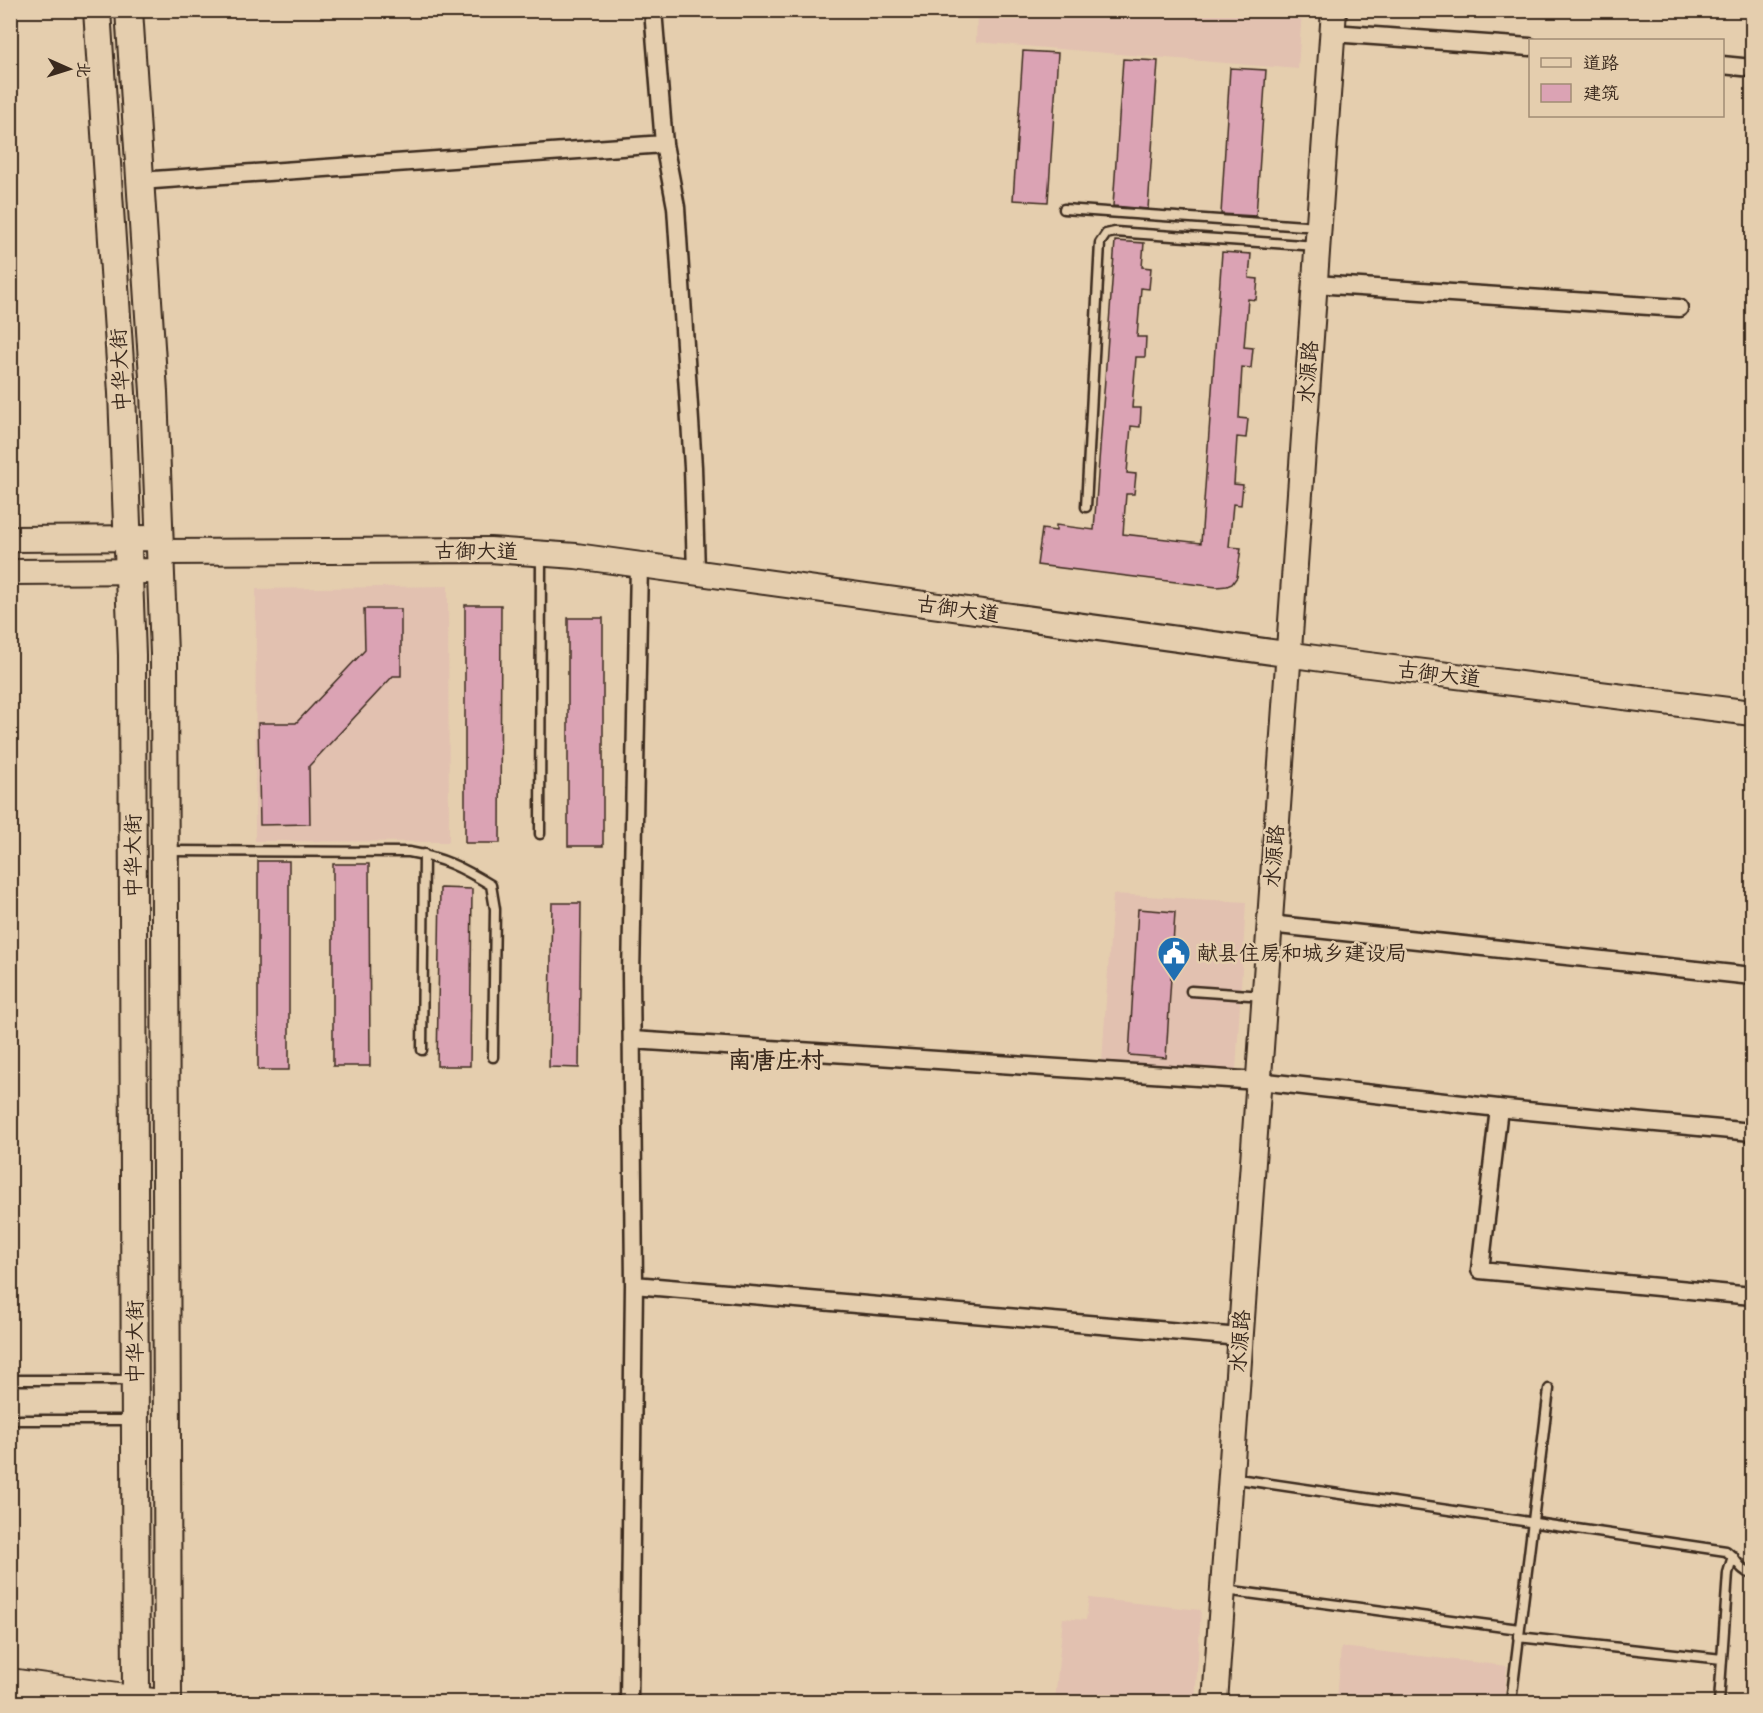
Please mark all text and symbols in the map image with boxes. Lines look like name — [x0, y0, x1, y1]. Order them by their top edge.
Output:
north arrow — [39, 39, 99, 99]
legend — [1529, 39, 1724, 117]
text: 道路 — [1583, 52, 1619, 78]
text: 北 — [70, 61, 94, 78]
text: 建筑 — [1583, 82, 1619, 108]
street label: 中华大街 — [105, 327, 139, 413]
street label: 水源路 — [1293, 340, 1327, 405]
street label: 古御大道 — [434, 537, 518, 569]
street label: 古御大道 — [914, 590, 1001, 632]
street label: 古御大道 — [1395, 656, 1482, 696]
street label: 中华大街 — [120, 814, 150, 898]
street label: 水源路 — [1259, 824, 1293, 889]
public building icon: 献县住房和城乡建设局 — [1156, 935, 1192, 982]
place label: 献县住房和城乡建设局 — [1197, 940, 1407, 970]
district label: 南唐庄村 — [728, 1045, 824, 1080]
street label: 中华大街 — [122, 1300, 152, 1384]
street label: 水源路 — [1225, 1309, 1259, 1374]

